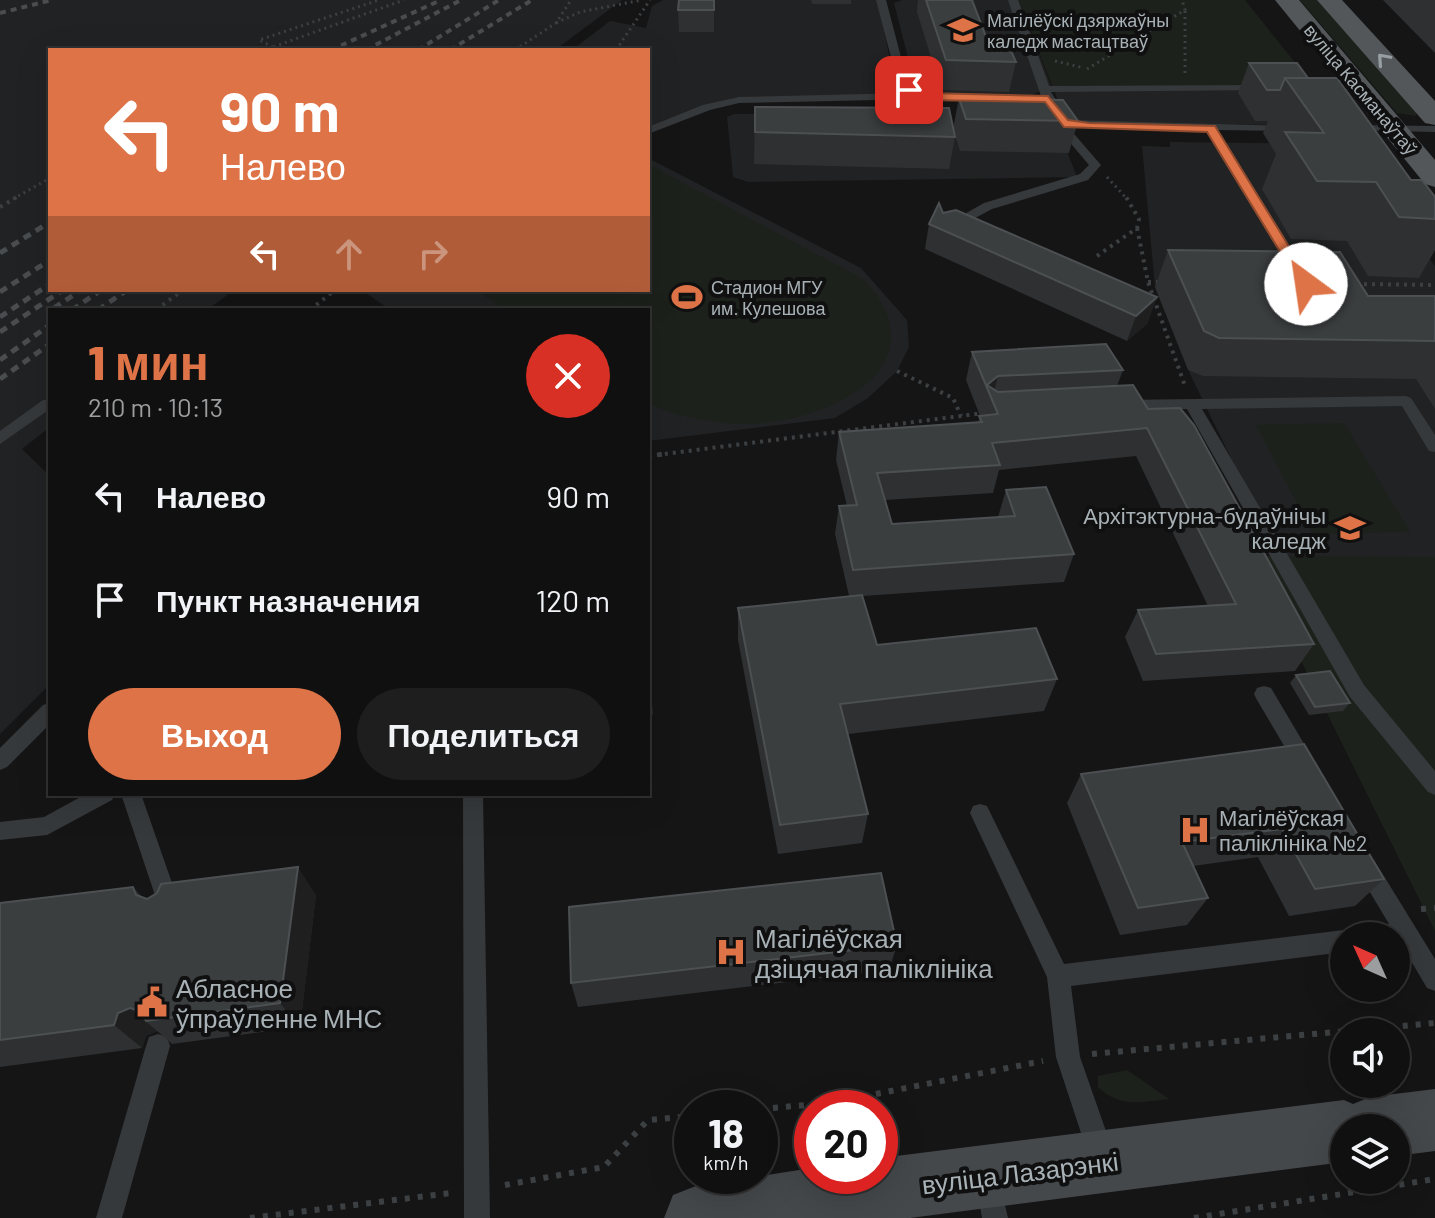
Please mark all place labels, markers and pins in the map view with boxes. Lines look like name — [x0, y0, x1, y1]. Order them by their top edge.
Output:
place label: Магілёўскі дзяржаўны каледж мастацтваў — [987, 9, 1169, 52]
school or university icon: Магілёўскі дзяржаўны каледж мастацтваў — [946, 13, 980, 47]
pin — [875, 56, 943, 124]
place label: Стадион МГУ им. Кулешова — [711, 276, 826, 319]
sports icon: Стадион МГУ им. Кулешова — [670, 280, 704, 314]
place label: Архітэктурна-будаўнічы каледж — [1083, 502, 1326, 554]
school or university icon: Архітэктурна-будаўнічы каледж — [1333, 511, 1367, 545]
place label: Магілёўская паліклініка №2 — [1219, 804, 1368, 855]
hospital icon: Магілёўская паліклініка №2 — [1178, 813, 1212, 847]
place label: Магілёўская дзіцячая паліклініка — [755, 922, 993, 983]
hospital icon: Магілёўская дзіцячая паліклініка — [714, 935, 748, 969]
place label: Абласное ўпраўленне МНС — [176, 972, 382, 1033]
public building icon: Абласное ўпраўленне МНС — [135, 985, 169, 1019]

